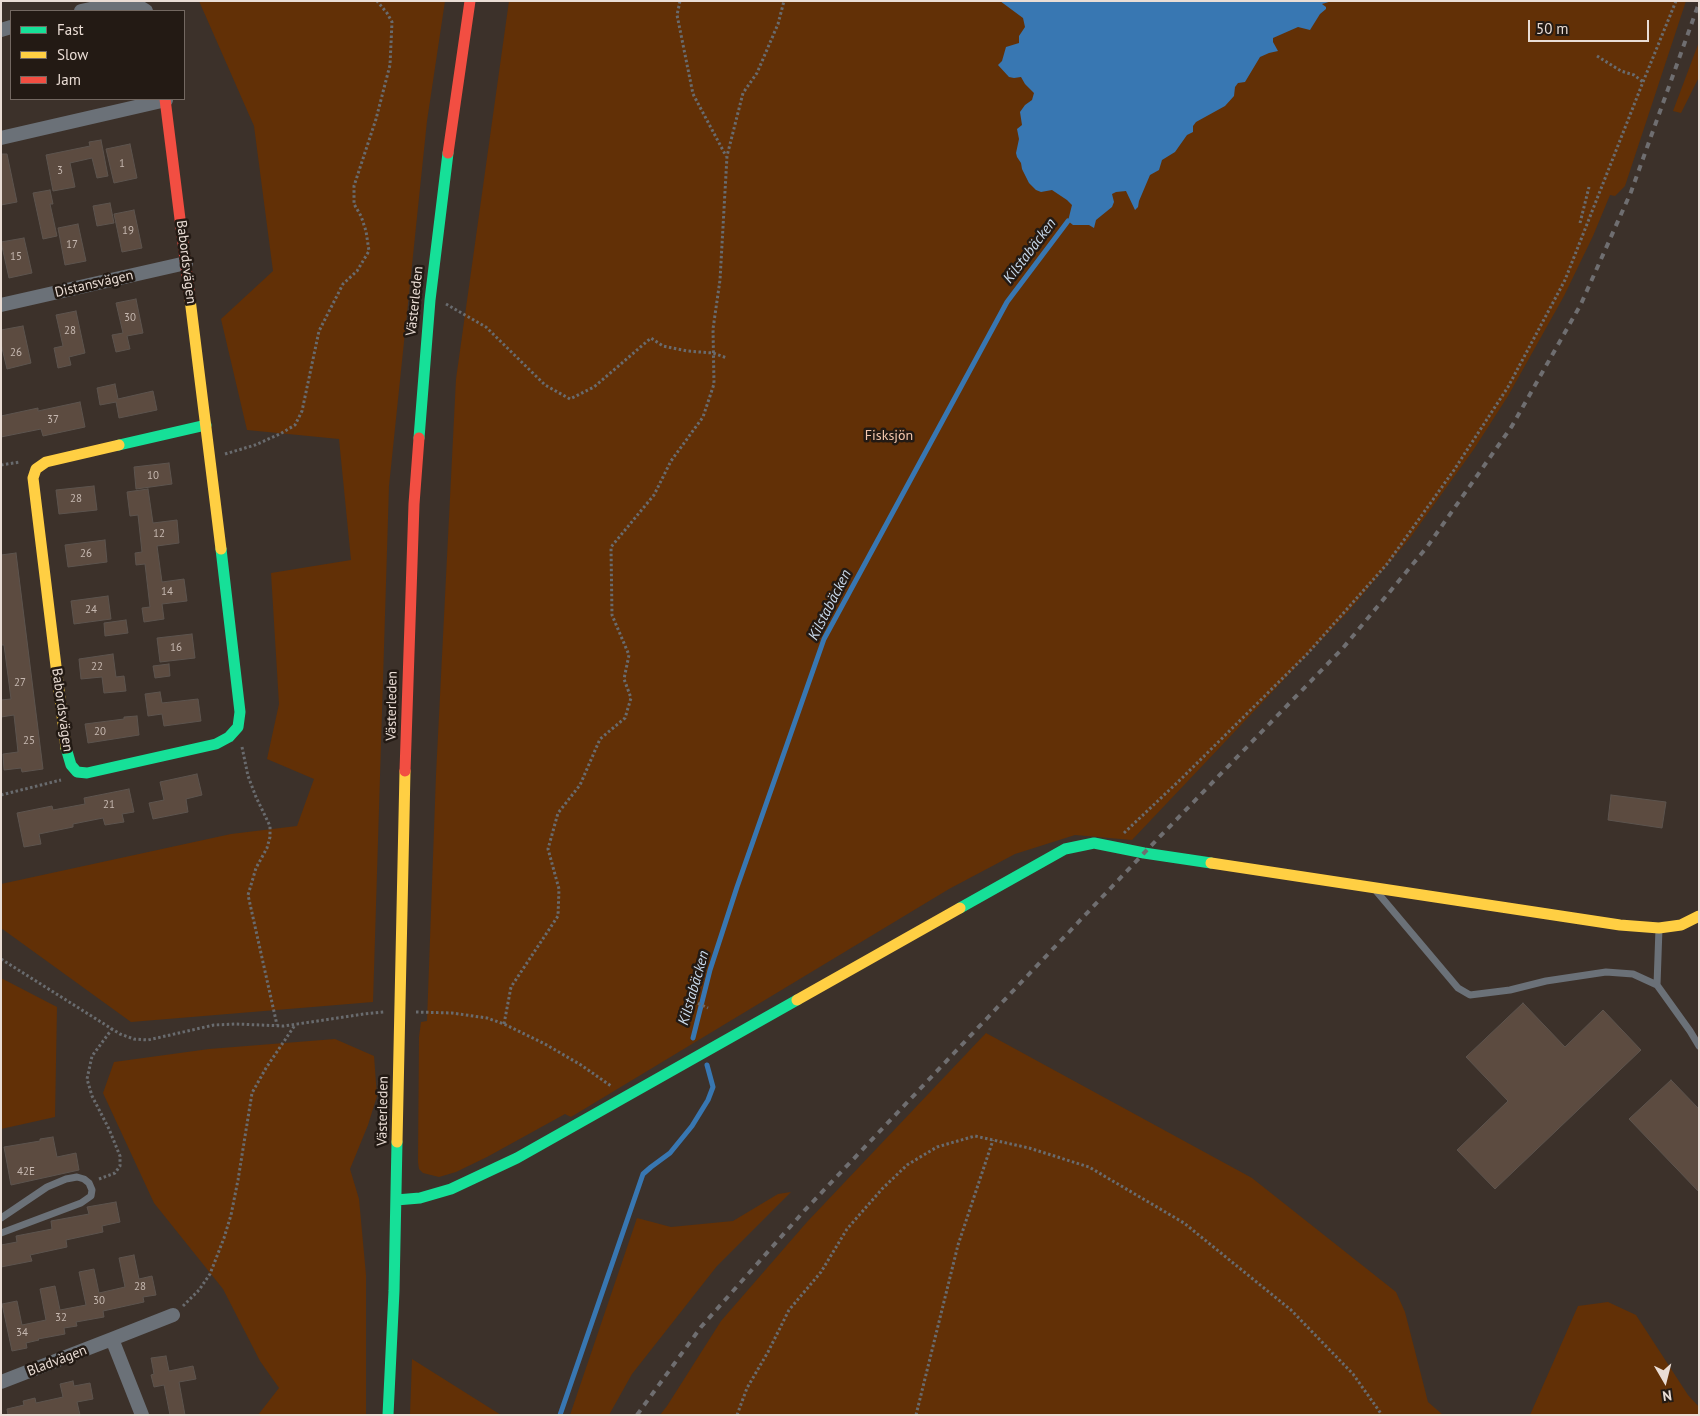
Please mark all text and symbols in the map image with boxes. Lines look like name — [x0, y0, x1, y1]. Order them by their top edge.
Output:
legend — [10, 10, 185, 100]
scale bar — [1530, 10, 1651, 42]
text: 50 m — [1536, 19, 1569, 38]
text: Fast — [57, 20, 84, 39]
text: Slow — [57, 45, 88, 64]
text: Jam — [57, 70, 81, 89]
house number: 1 — [119, 157, 125, 171]
house number: 3 — [57, 164, 63, 178]
water label: Kilstabäcken — [1000, 215, 1060, 287]
street label: Babordsvägen — [173, 219, 199, 305]
house number: 19 — [122, 224, 134, 238]
house number: 17 — [66, 238, 78, 252]
house number: 15 — [10, 250, 22, 264]
street label: Västerleden — [403, 265, 427, 337]
street label: Distansvägen — [53, 267, 135, 301]
house number: 30 — [124, 311, 136, 325]
house number: 28 — [64, 324, 76, 338]
house number: 26 — [10, 346, 22, 360]
house number: 37 — [47, 413, 59, 427]
park label: Fisksjön — [865, 428, 913, 444]
house number: 10 — [147, 469, 159, 483]
house number: 28 — [70, 492, 82, 506]
house number: 12 — [153, 527, 165, 541]
house number: 26 — [80, 547, 92, 561]
water label: Kilstabäcken — [805, 567, 855, 643]
house number: 14 — [161, 585, 173, 599]
house number: 24 — [85, 603, 97, 617]
house number: 16 — [170, 641, 182, 655]
house number: 22 — [91, 660, 103, 674]
street label: Babordsvägen — [48, 667, 76, 753]
street label: Västerleden — [383, 671, 401, 741]
house number: 27 — [14, 676, 26, 690]
house number: 20 — [94, 725, 106, 739]
house number: 25 — [23, 734, 35, 748]
house number: 21 — [103, 798, 115, 812]
water label: Kilstabäcken — [675, 949, 713, 1027]
street label: Västerleden — [374, 1076, 392, 1146]
house number: 42E — [17, 1165, 35, 1179]
house number: 28 — [134, 1280, 146, 1294]
house number: 30 — [93, 1294, 105, 1308]
house number: 32 — [55, 1311, 67, 1325]
house number: 34 — [16, 1326, 28, 1340]
street label: Bladvägen — [25, 1342, 89, 1380]
north arrow — [1640, 1356, 1690, 1406]
text: N — [1661, 1386, 1673, 1405]

